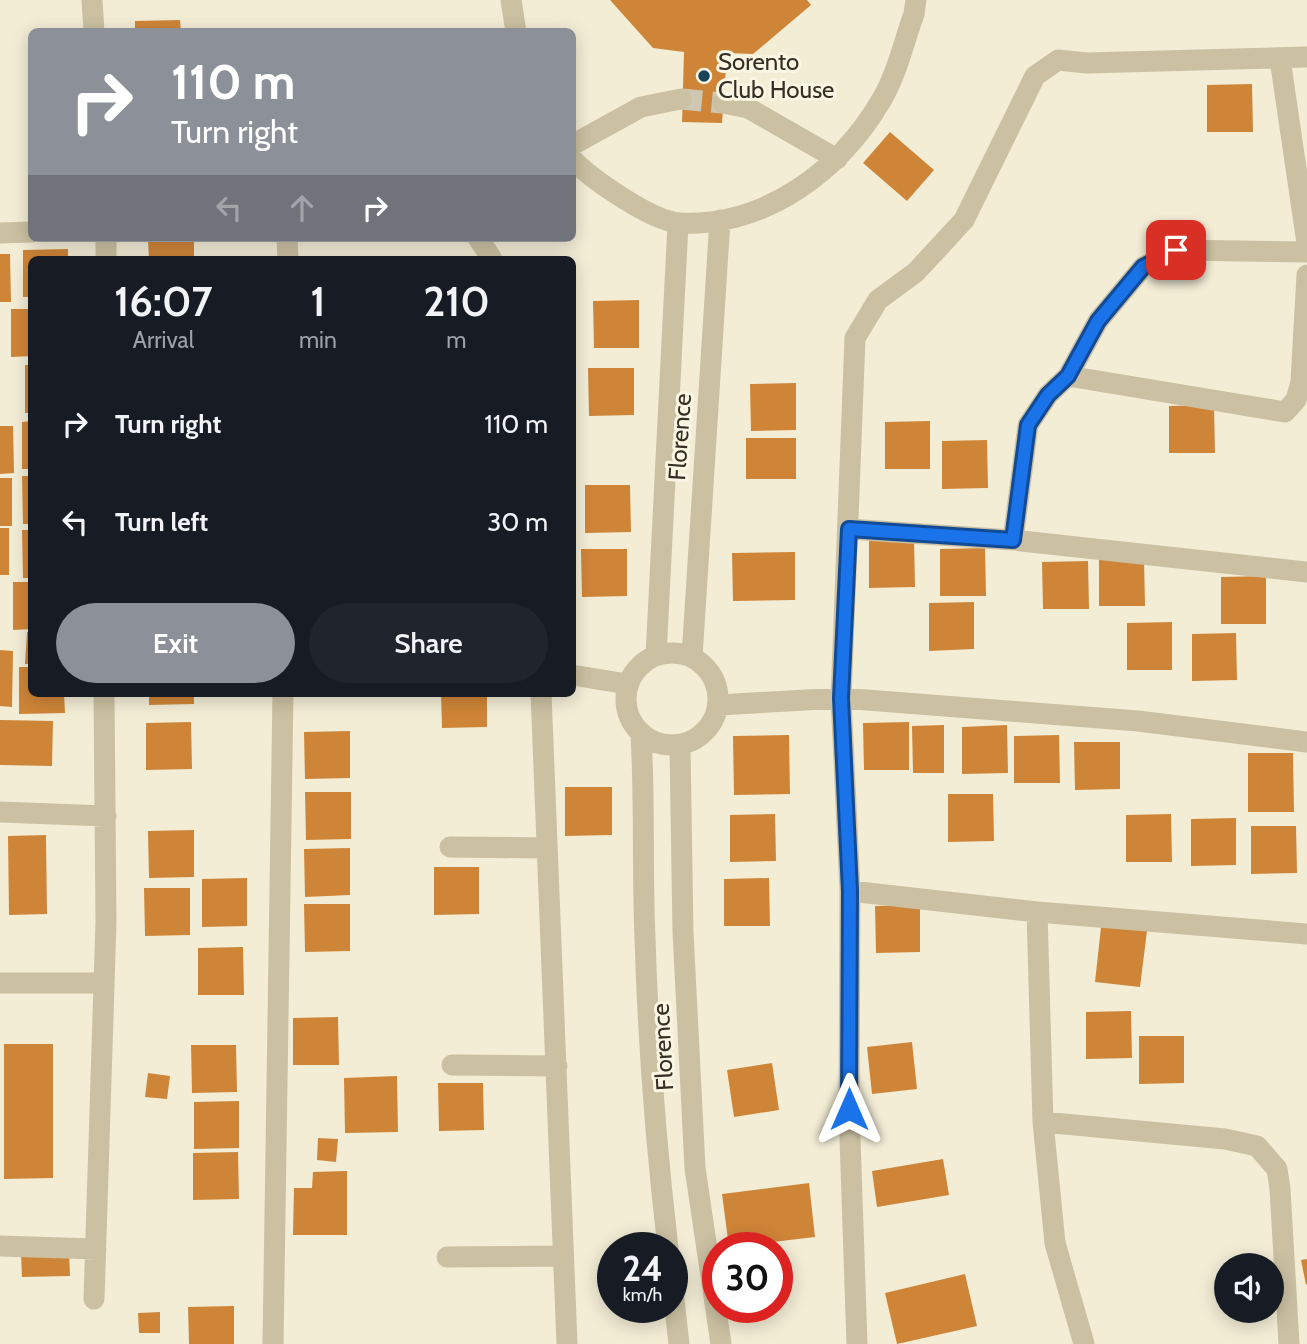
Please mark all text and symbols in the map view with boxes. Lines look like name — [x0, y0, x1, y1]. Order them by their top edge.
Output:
place label: Sorento Club House — [718, 47, 834, 104]
text: 110 m — [171, 52, 295, 111]
icon: right — [56, 56, 147, 147]
marker: Sorento Club House — [696, 68, 712, 84]
text: Turn right — [171, 112, 298, 151]
icon: left — [210, 189, 248, 227]
icon: ahead — [283, 189, 321, 227]
icon: right — [356, 189, 394, 227]
pin — [1146, 220, 1206, 280]
icon: arrive — [1157, 231, 1195, 269]
text: 16:07 — [114, 275, 213, 327]
text: 1 — [310, 275, 325, 327]
text: 210 — [423, 275, 490, 327]
text: Arrival — [133, 326, 194, 354]
text: min — [299, 326, 337, 354]
text: m — [446, 326, 467, 354]
street label: Florence — [662, 392, 697, 482]
icon: right — [56, 405, 94, 443]
text: Turn right — [115, 408, 221, 440]
text: 110 m — [484, 408, 548, 440]
icon: left — [56, 503, 94, 541]
text: Turn left — [115, 506, 208, 538]
text: 30 m — [487, 506, 548, 538]
button: Exit — [56, 603, 295, 683]
button: Share — [309, 603, 548, 683]
street label: Florence — [646, 1003, 679, 1091]
position arrow — [812, 1072, 886, 1146]
speed limit sign: 30 — [702, 1232, 793, 1323]
text: 24 — [622, 1247, 663, 1290]
map controls — [1214, 1253, 1284, 1323]
button: sound — [1214, 1253, 1284, 1323]
text: km/h — [623, 1284, 662, 1306]

